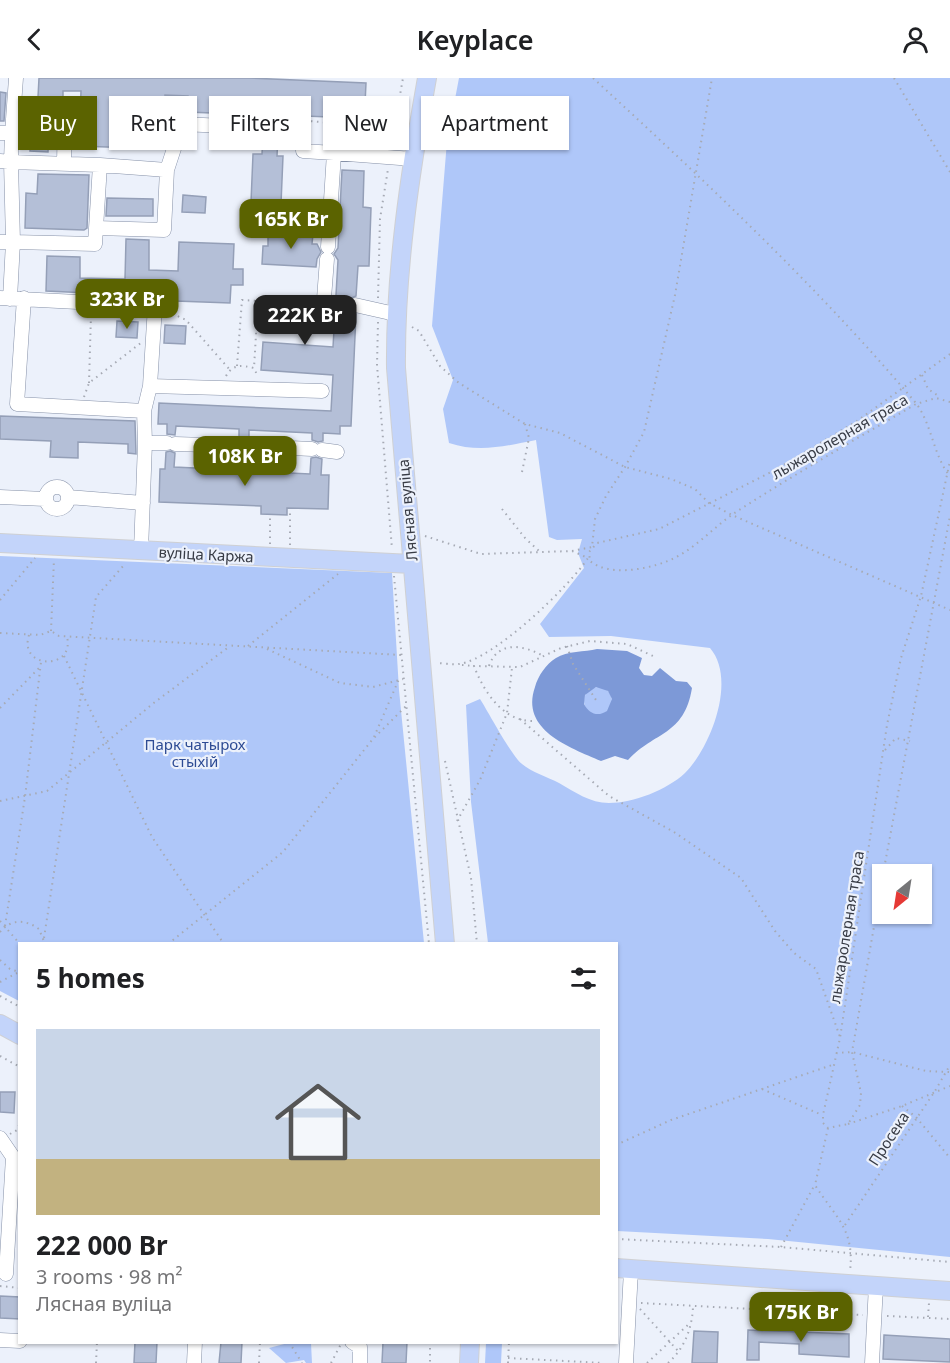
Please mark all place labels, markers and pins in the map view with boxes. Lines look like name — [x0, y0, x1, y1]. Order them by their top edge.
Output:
pin: 165K Br — [236, 199, 346, 250]
pin: 323K Br — [72, 279, 182, 330]
pin: 222K Br — [250, 295, 360, 346]
pin: 108K Br — [190, 436, 300, 487]
pin: 175K Br — [746, 1292, 856, 1343]

